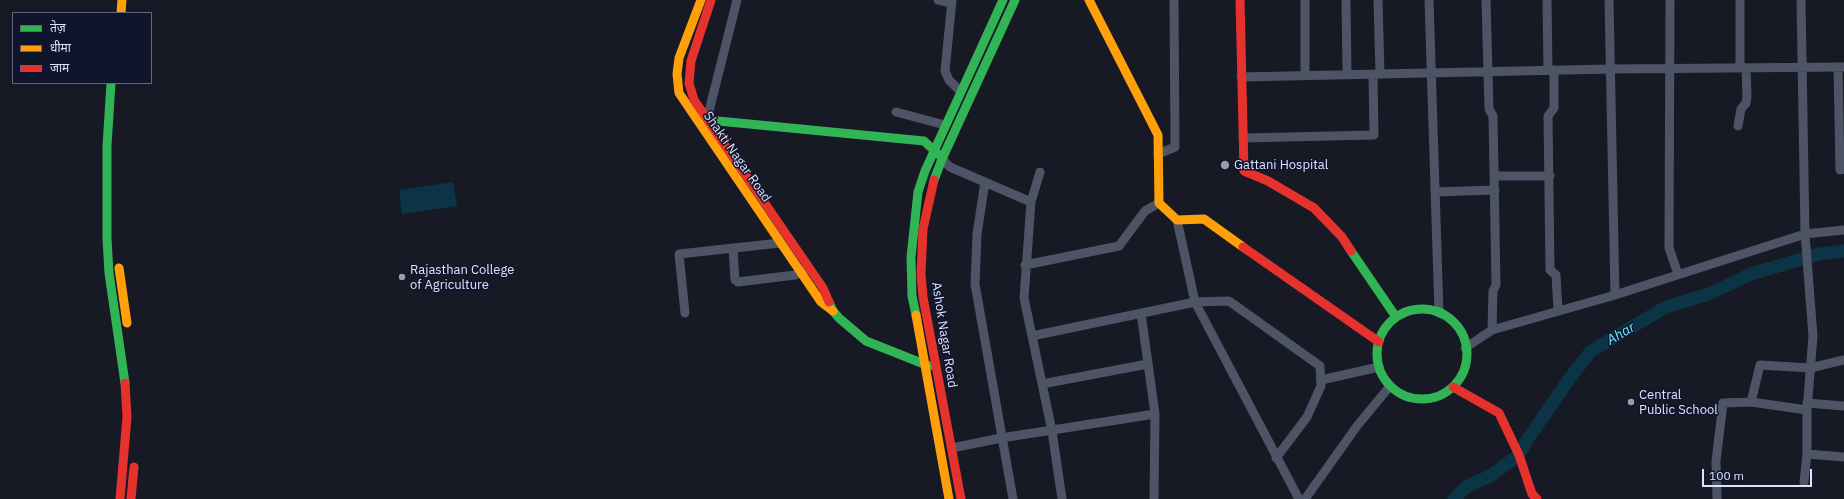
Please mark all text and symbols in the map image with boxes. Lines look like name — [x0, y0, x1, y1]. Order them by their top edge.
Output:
legend — [12, 12, 152, 84]
text: तेज़ — [50, 20, 66, 35]
text: धीमा — [50, 40, 71, 55]
text: जाम — [50, 60, 69, 75]
street label: Shakti Nagar Road — [700, 109, 774, 205]
place label: Gattani Hospital — [1234, 157, 1328, 173]
marker: Gattani Hospital — [1219, 159, 1231, 171]
place label: Rajasthan College of Agriculture — [410, 262, 514, 293]
marker: Rajasthan College of Agriculture — [397, 272, 407, 282]
street label: Ashok Nagar Road — [928, 281, 960, 389]
water label: Ahar — [1604, 319, 1638, 349]
place label: Central Public School — [1639, 387, 1718, 418]
marker: Central Public School — [1626, 397, 1636, 407]
scale bar — [1704, 461, 1814, 487]
text: 100 m — [1709, 468, 1744, 483]

